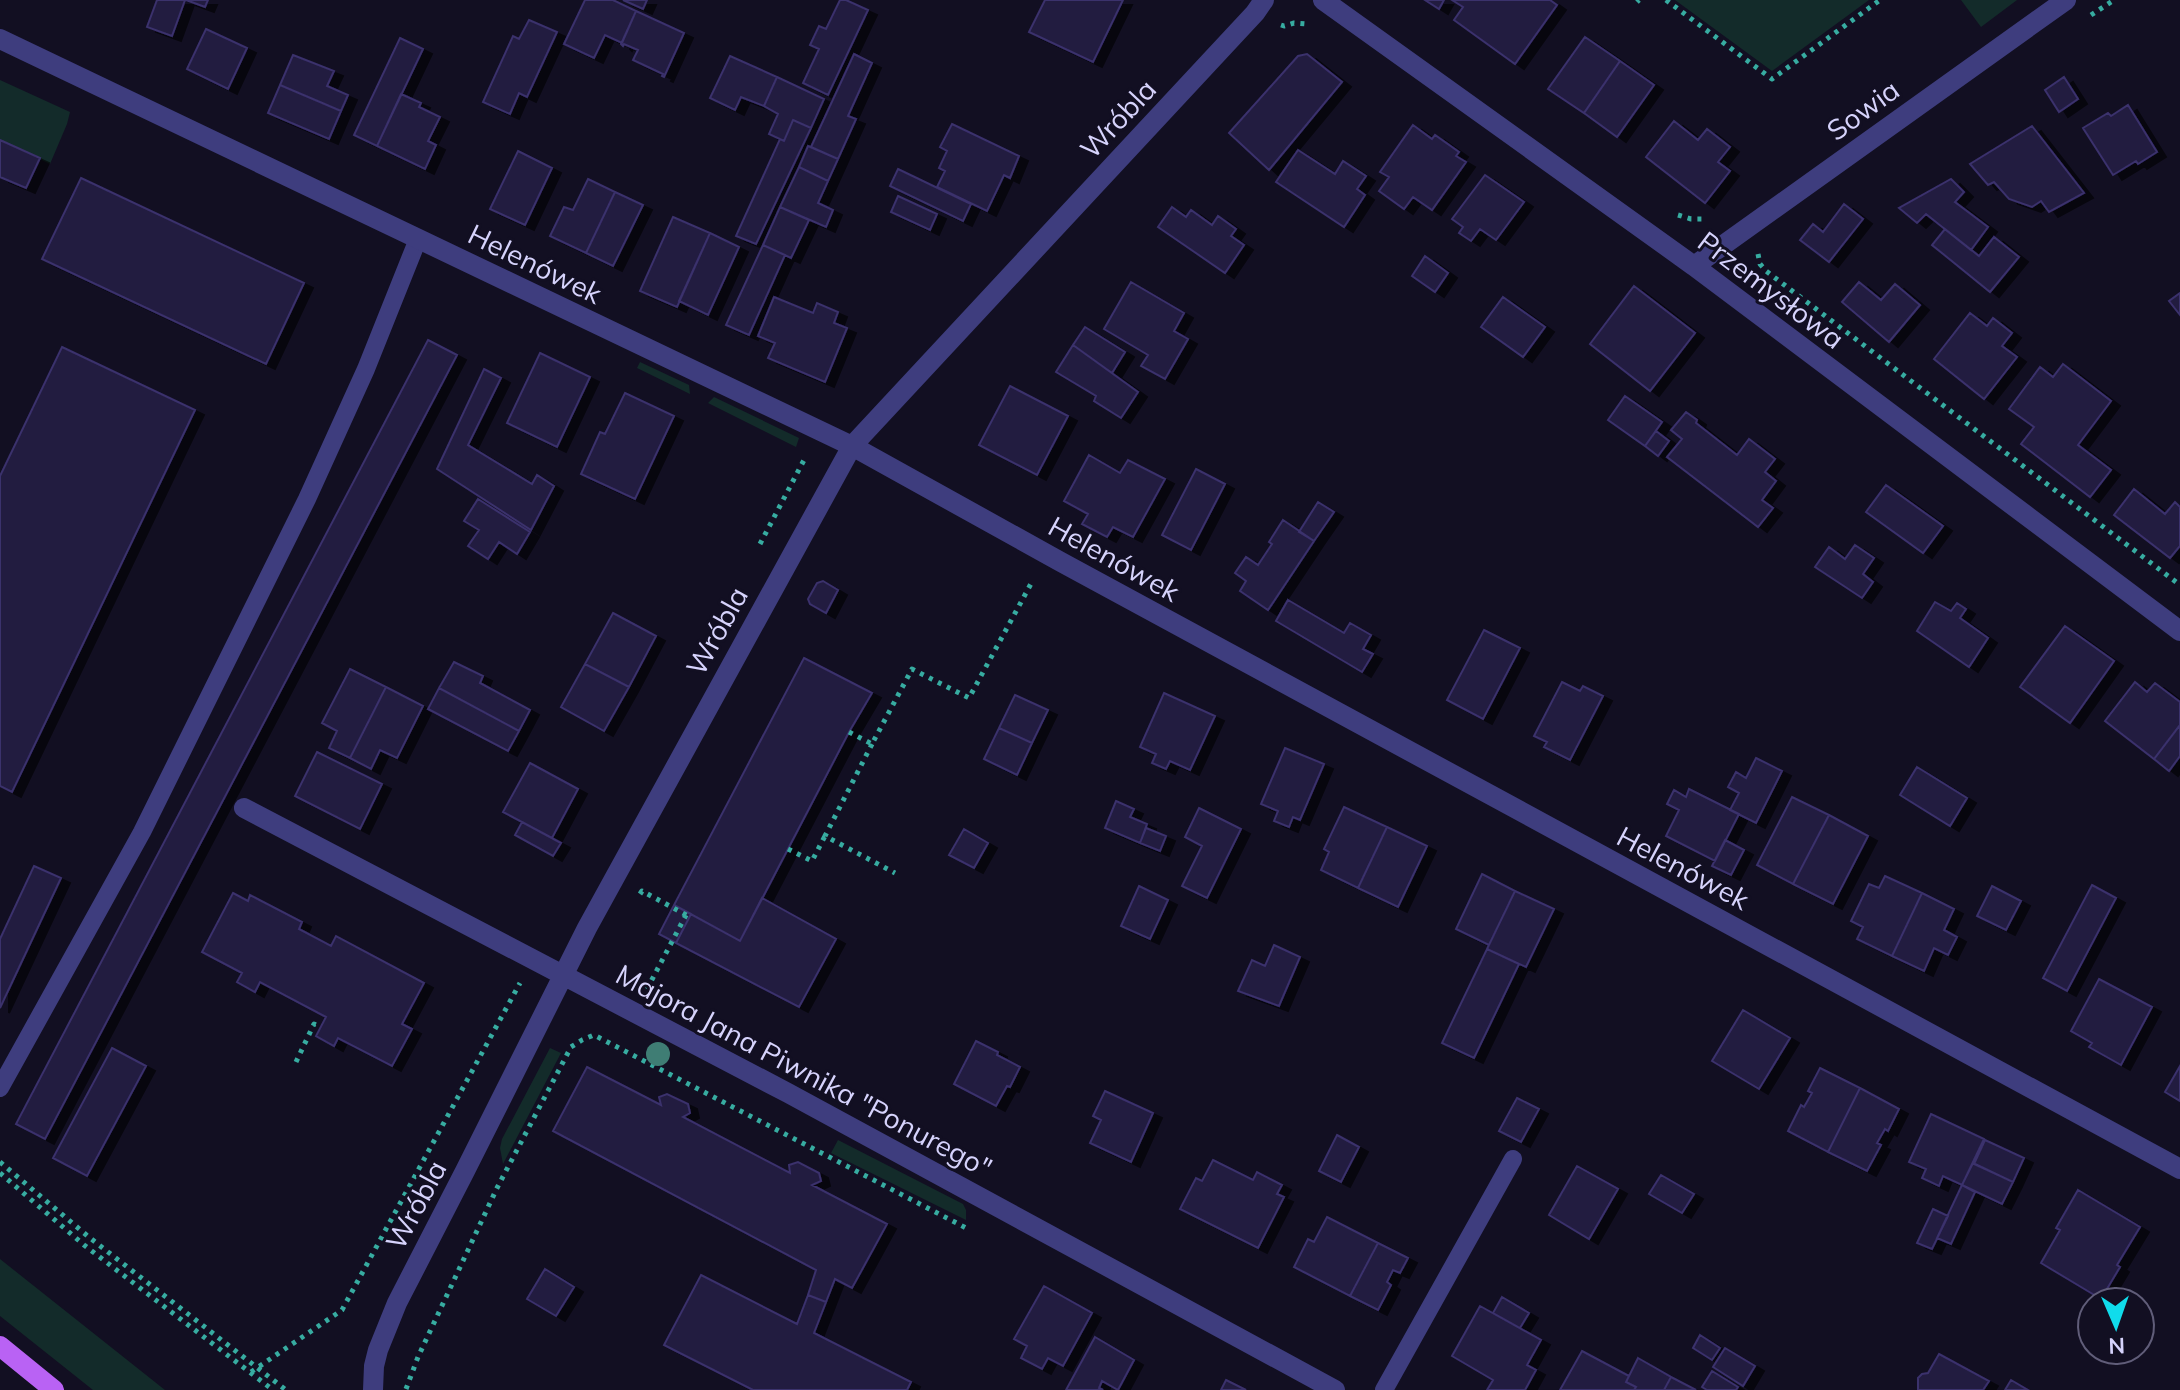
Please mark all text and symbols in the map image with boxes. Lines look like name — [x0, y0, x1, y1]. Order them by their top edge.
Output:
street label: Wróbla — [1072, 72, 1163, 166]
street label: Sowia — [1820, 72, 1906, 148]
street label: Helenówek — [463, 216, 608, 311]
street label: Przemysłowa — [1691, 223, 1851, 356]
street label: Helenówek — [1043, 508, 1186, 609]
street label: Wróbla — [678, 580, 755, 681]
street label: Helenówek — [1611, 818, 1756, 917]
street label: Majora Jana Piwnika "Ponurego" — [610, 956, 998, 1185]
street label: Wróbla — [378, 1154, 453, 1255]
north arrow — [2076, 1286, 2156, 1366]
text: N — [2108, 1332, 2125, 1360]

